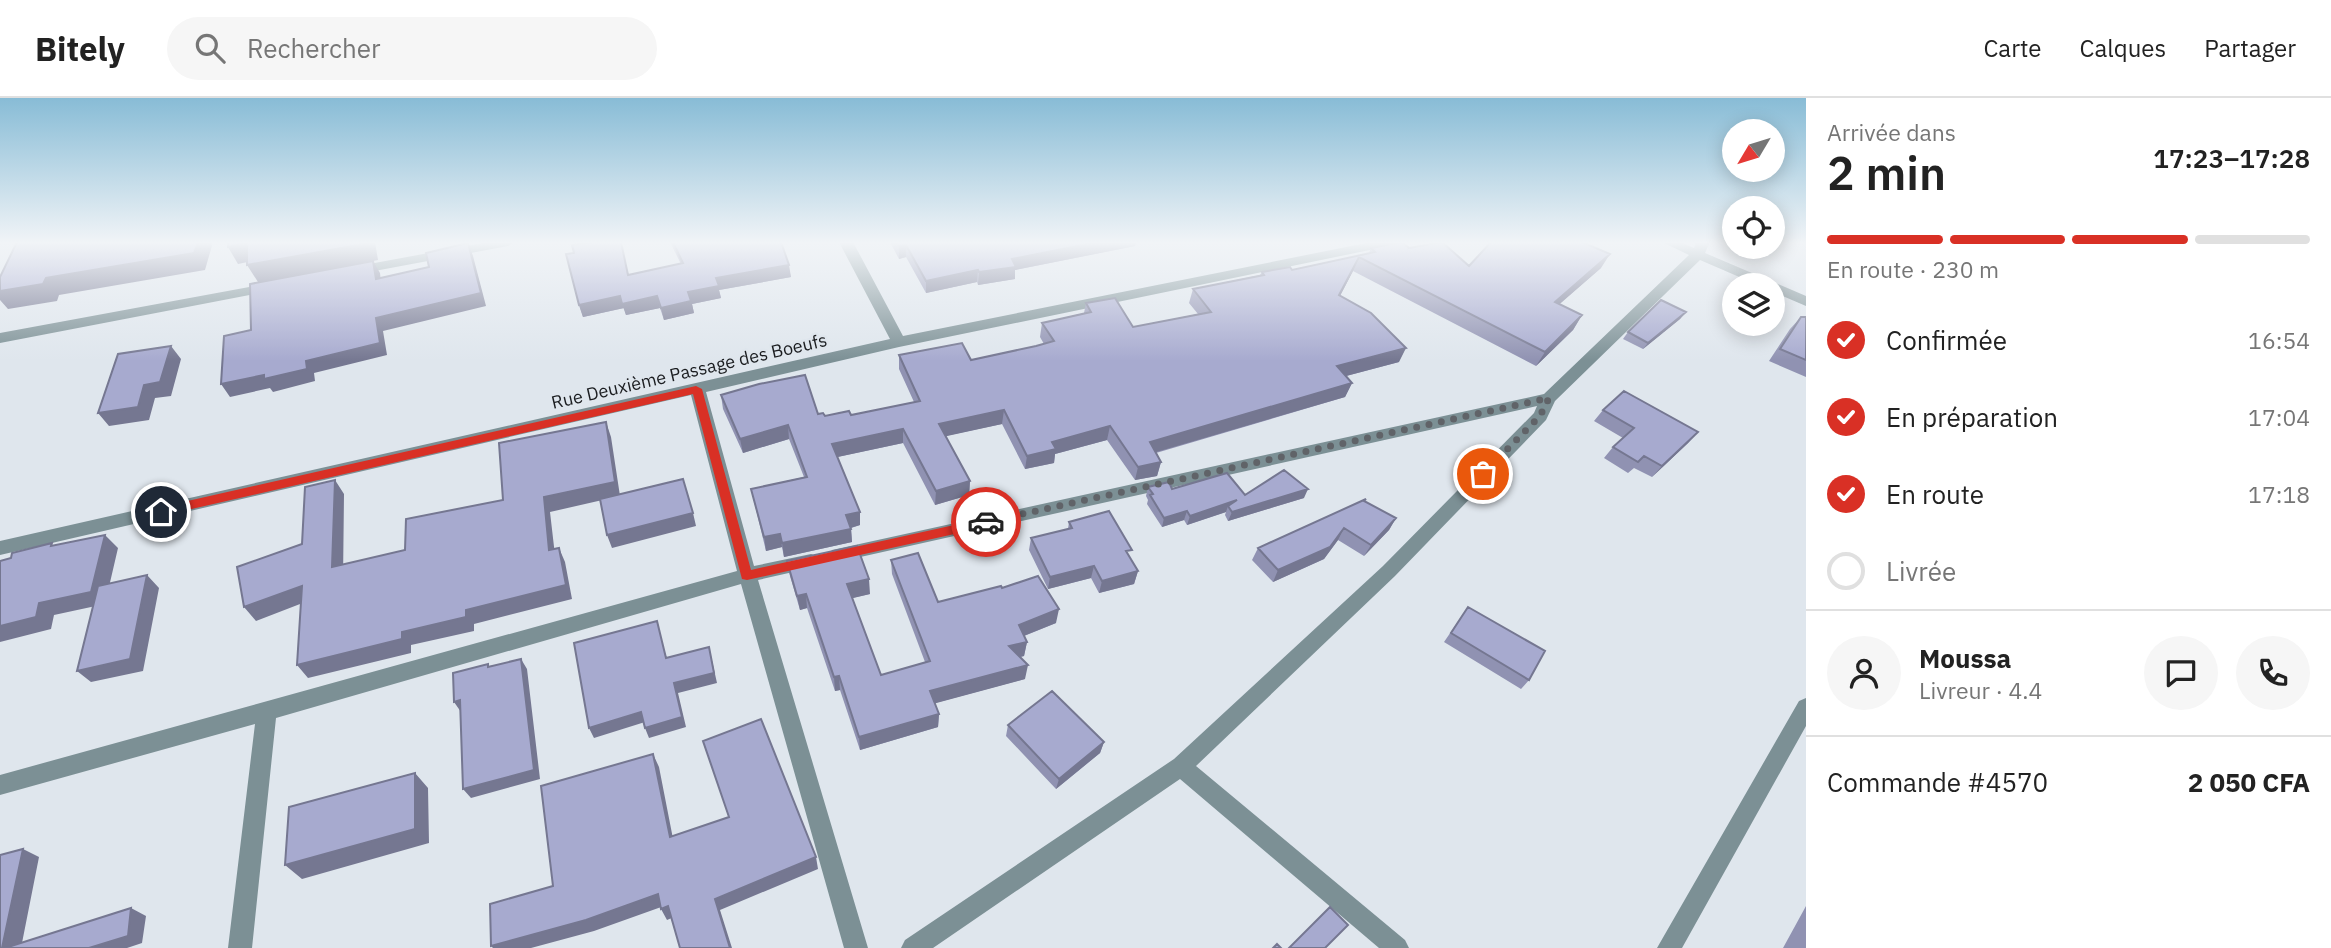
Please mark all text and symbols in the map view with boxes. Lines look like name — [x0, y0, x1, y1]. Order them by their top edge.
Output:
search box — [167, 17, 657, 80]
text: Bitely — [35, 27, 125, 70]
icon: search — [191, 29, 229, 67]
text: Rechercher — [247, 31, 381, 65]
text: Carte — [1983, 32, 2042, 64]
text: Calques — [2080, 32, 2166, 64]
text: Partager — [2204, 32, 2296, 64]
text: Arrivée dans — [1827, 117, 1956, 147]
north arrow — [1722, 119, 1785, 182]
map controls — [1722, 119, 1785, 336]
text: 17:23–17:28 — [2153, 141, 2310, 175]
text: 2 min — [1827, 143, 1946, 203]
button: locate — [1722, 196, 1785, 259]
text: En route · 230 m — [1827, 254, 1999, 284]
button: layers — [1722, 273, 1785, 336]
icon: check — [1827, 321, 1865, 359]
text: Confirmée — [1886, 323, 2007, 357]
text: 16:54 — [2248, 325, 2310, 355]
street label: Rue Deuxième Passage des Boeufs — [549, 328, 829, 414]
icon: check — [1827, 398, 1865, 436]
text: En préparation — [1886, 400, 2058, 434]
text: 17:04 — [2248, 402, 2310, 432]
pin — [1453, 444, 1513, 504]
icon: bag — [1464, 455, 1502, 493]
icon: check — [1827, 475, 1865, 513]
text: En route — [1886, 477, 1984, 511]
text: 17:18 — [2248, 479, 2310, 509]
pin — [131, 482, 191, 542]
courier — [951, 487, 1021, 557]
icon: home — [142, 493, 180, 531]
icon: car — [967, 503, 1005, 541]
text: Livrée — [1886, 554, 1956, 588]
button: person — [1827, 636, 1901, 710]
button: chat — [2144, 636, 2218, 710]
button: phone — [2236, 636, 2310, 710]
text: Moussa — [1919, 641, 2011, 675]
text: Livreur · 4.4 — [1919, 675, 2042, 705]
text: Commande #4570 — [1827, 765, 2048, 799]
text: 2 050 CFA — [2188, 765, 2310, 799]

